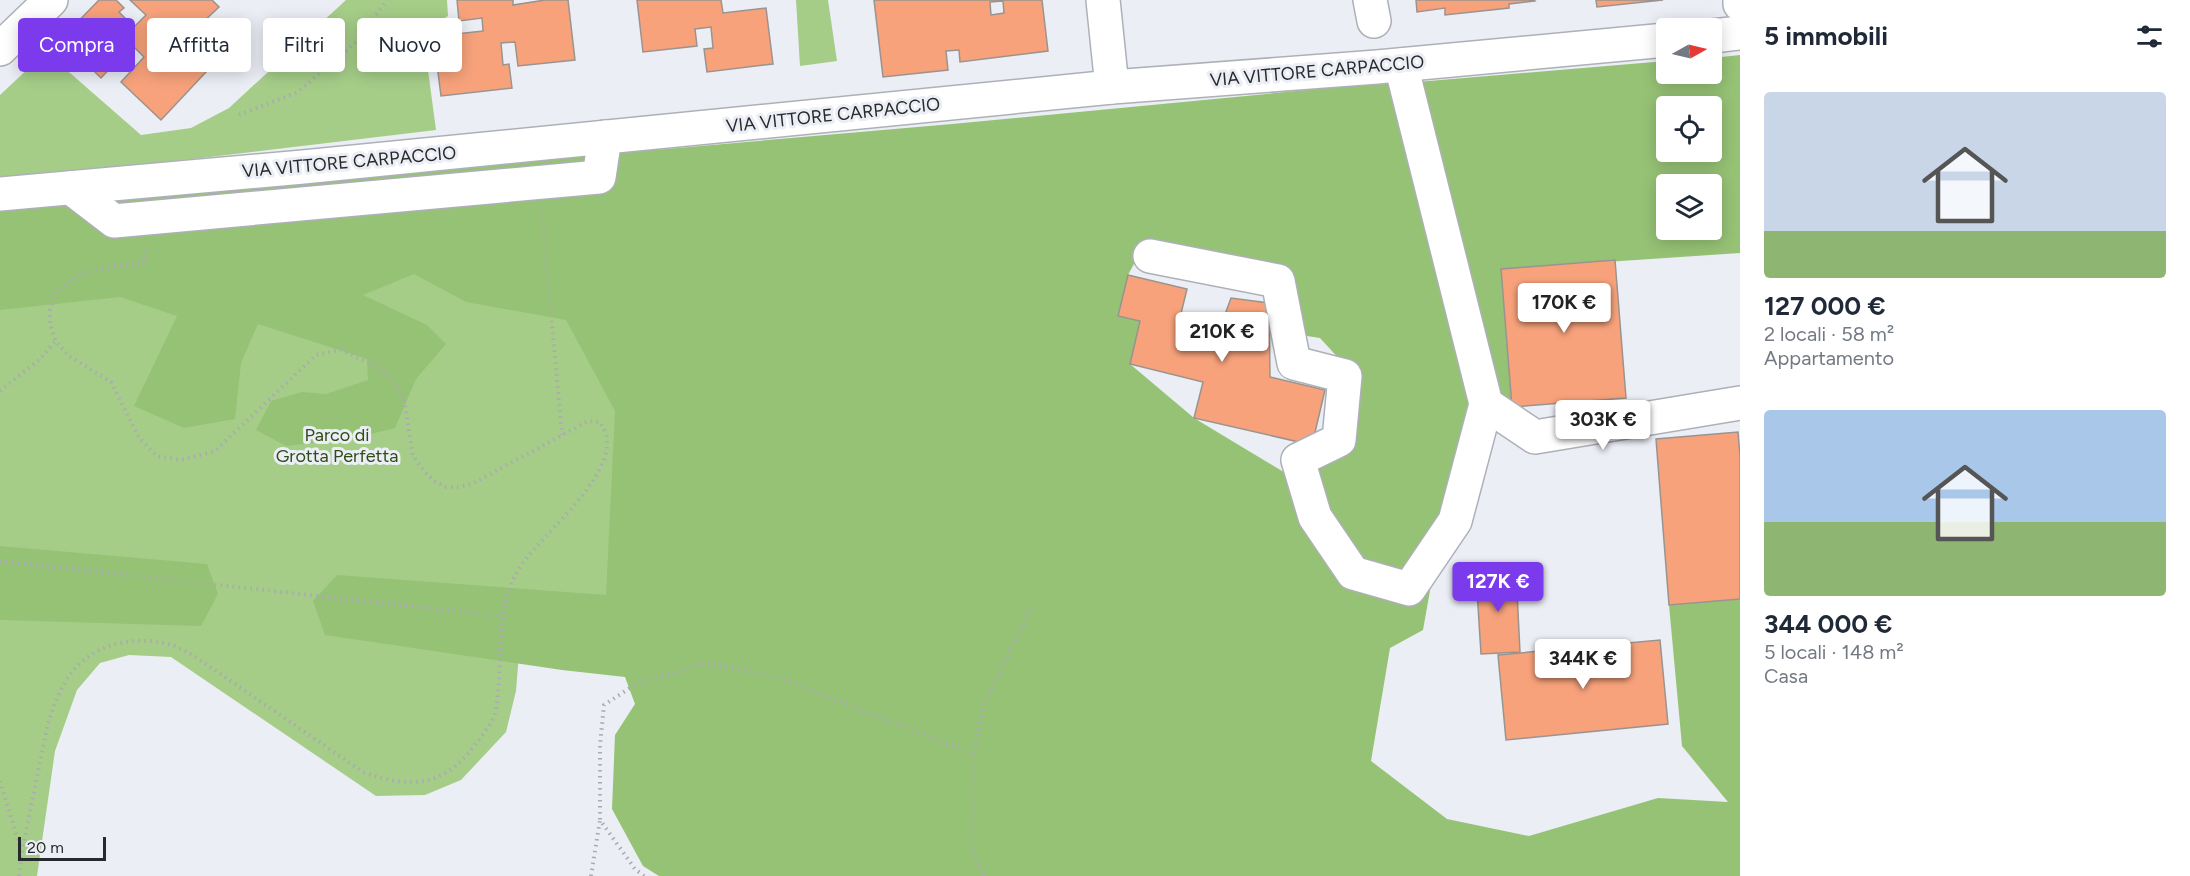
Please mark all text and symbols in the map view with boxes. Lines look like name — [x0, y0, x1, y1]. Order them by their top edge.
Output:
chip: Compra — [18, 18, 135, 72]
chip: Affitta — [147, 18, 251, 72]
chip: Filtri — [263, 18, 345, 72]
chip: Nuovo — [357, 18, 462, 72]
north arrow — [1656, 18, 1722, 84]
map controls — [1656, 18, 1722, 240]
text: 5 immobili — [1764, 20, 1888, 52]
icon: filters — [2133, 20, 2166, 53]
street label: VIA VITTORE CARPACCIO — [1209, 51, 1425, 91]
street label: VIA VITTORE CARPACCIO — [725, 93, 941, 137]
button: locate — [1656, 96, 1722, 162]
icon: home — [1911, 131, 2019, 239]
street label: VIA VITTORE CARPACCIO — [241, 142, 457, 182]
button: layers — [1656, 174, 1722, 240]
pin: 170K € — [1515, 283, 1613, 334]
text: 170K € — [1532, 290, 1596, 314]
text: 127 000 € — [1764, 290, 1885, 322]
pin: 210K € — [1173, 312, 1271, 363]
text: 210K € — [1190, 319, 1254, 343]
text: 2 locali · 58 m² — [1764, 322, 1894, 346]
text: Appartamento — [1764, 346, 1894, 370]
pin: 303K € — [1554, 400, 1652, 451]
text: 303K € — [1569, 407, 1637, 431]
park label: Parco di Grotta Perfetta — [276, 424, 398, 467]
icon: home — [1911, 449, 2019, 557]
pin: 127K € — [1449, 562, 1547, 613]
text: 127K € — [1466, 569, 1530, 593]
text: 344 000 € — [1764, 608, 1892, 640]
pin: 344K € — [1534, 639, 1632, 690]
text: 5 locali · 148 m² — [1764, 640, 1904, 664]
text: 344K € — [1549, 646, 1617, 670]
text: Casa — [1764, 664, 1808, 688]
scale bar — [18, 834, 106, 862]
text: 20 m — [27, 838, 64, 857]

